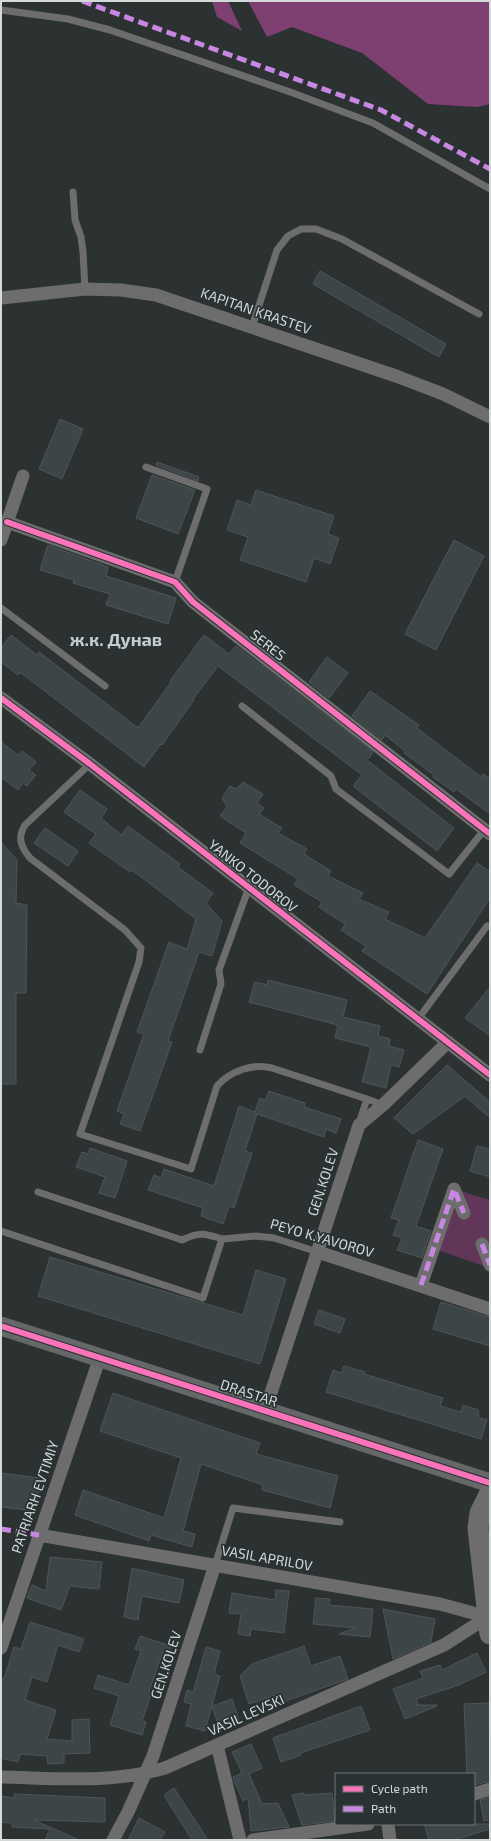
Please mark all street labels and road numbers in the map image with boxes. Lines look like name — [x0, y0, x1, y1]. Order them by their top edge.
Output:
street label: KAPITAN KRASTEV — [199, 284, 314, 338]
street label: SERES — [247, 626, 289, 664]
street label: YANKO TODOROV — [205, 836, 302, 916]
street label: GEN.KOLEV — [304, 1145, 342, 1218]
street label: PEYO K.YAVOROV — [269, 1215, 376, 1261]
street label: DRASTAR — [218, 1375, 280, 1410]
street label: PATRIARH EVTIMIY — [7, 1438, 62, 1555]
street label: VASIL APRILOV — [220, 1541, 314, 1574]
street label: GEN.KOLEV — [147, 1628, 185, 1701]
street label: VASIL LEVSKI — [205, 1690, 287, 1739]

